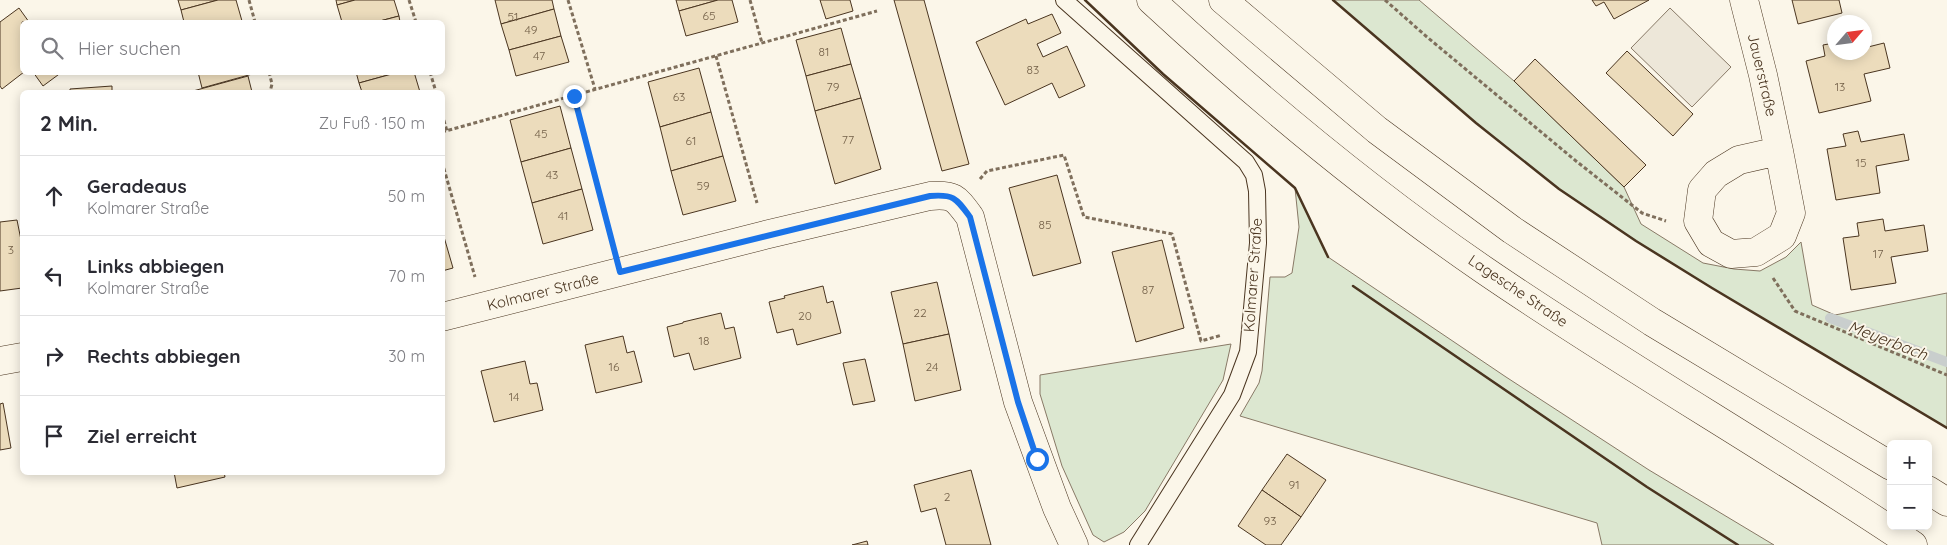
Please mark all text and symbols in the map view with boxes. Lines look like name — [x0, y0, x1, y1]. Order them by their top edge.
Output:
house number: 65 — [703, 8, 716, 23]
house number: 51 — [508, 9, 518, 24]
north arrow — [1827, 15, 1872, 60]
search box — [20, 20, 445, 75]
house number: 49 — [525, 22, 538, 37]
street label: Jauerstraße — [1744, 31, 1781, 118]
icon: search — [38, 34, 66, 62]
text: Hier suchen — [78, 36, 181, 60]
house number: 81 — [819, 44, 829, 59]
house number: 47 — [533, 48, 545, 63]
house number: 83 — [1027, 62, 1039, 77]
house number: 79 — [827, 79, 840, 94]
house number: 13 — [1835, 79, 1845, 94]
route end — [563, 85, 586, 108]
house number: 63 — [673, 89, 685, 104]
text: 2 Min. — [40, 110, 98, 136]
text: Zu Fuß · 150 m — [319, 113, 425, 133]
house number: 45 — [535, 126, 547, 141]
house number: 77 — [842, 132, 854, 147]
house number: 61 — [686, 133, 696, 148]
house number: 15 — [1856, 155, 1866, 170]
house number: 43 — [546, 167, 558, 182]
text: Geradeaus — [87, 174, 187, 198]
house number: 59 — [696, 178, 710, 193]
icon: ahead — [40, 182, 68, 210]
text: 50 m — [388, 186, 425, 206]
text: Kolmarer Straße — [87, 198, 209, 218]
house number: 41 — [558, 208, 568, 223]
house number: 85 — [1038, 217, 1052, 232]
street label: Kolmarer Straße — [1239, 217, 1266, 333]
house number: 3 — [8, 242, 14, 257]
house number: 17 — [1873, 246, 1883, 261]
street label: Lagesche Straße — [1465, 250, 1572, 331]
text: Links abbiegen — [87, 254, 224, 278]
icon: left — [40, 262, 68, 290]
text: 70 m — [388, 266, 425, 286]
street label: Kolmarer Straße — [485, 268, 601, 315]
text: Kolmarer Straße — [87, 278, 209, 298]
house number: 87 — [1142, 282, 1154, 297]
house number: 22 — [913, 305, 927, 320]
house number: 20 — [798, 308, 812, 323]
water label: Meyerbach — [1846, 316, 1931, 365]
house number: 18 — [699, 333, 709, 348]
icon: right — [40, 342, 68, 370]
text: Rechts abbiegen — [87, 344, 240, 368]
text: 30 m — [388, 346, 425, 366]
house number: 16 — [609, 359, 620, 374]
house number: 24 — [926, 359, 938, 374]
house number: 14 — [509, 389, 519, 404]
icon: arrive — [40, 422, 68, 450]
text: Ziel erreicht — [87, 424, 197, 448]
map controls — [1887, 440, 1932, 530]
button: + — [1887, 440, 1932, 485]
route start — [1026, 448, 1049, 471]
house number: 91 — [1288, 477, 1300, 492]
button: − — [1887, 485, 1932, 530]
house number: 2 — [944, 489, 951, 504]
house number: 93 — [1264, 513, 1276, 528]

